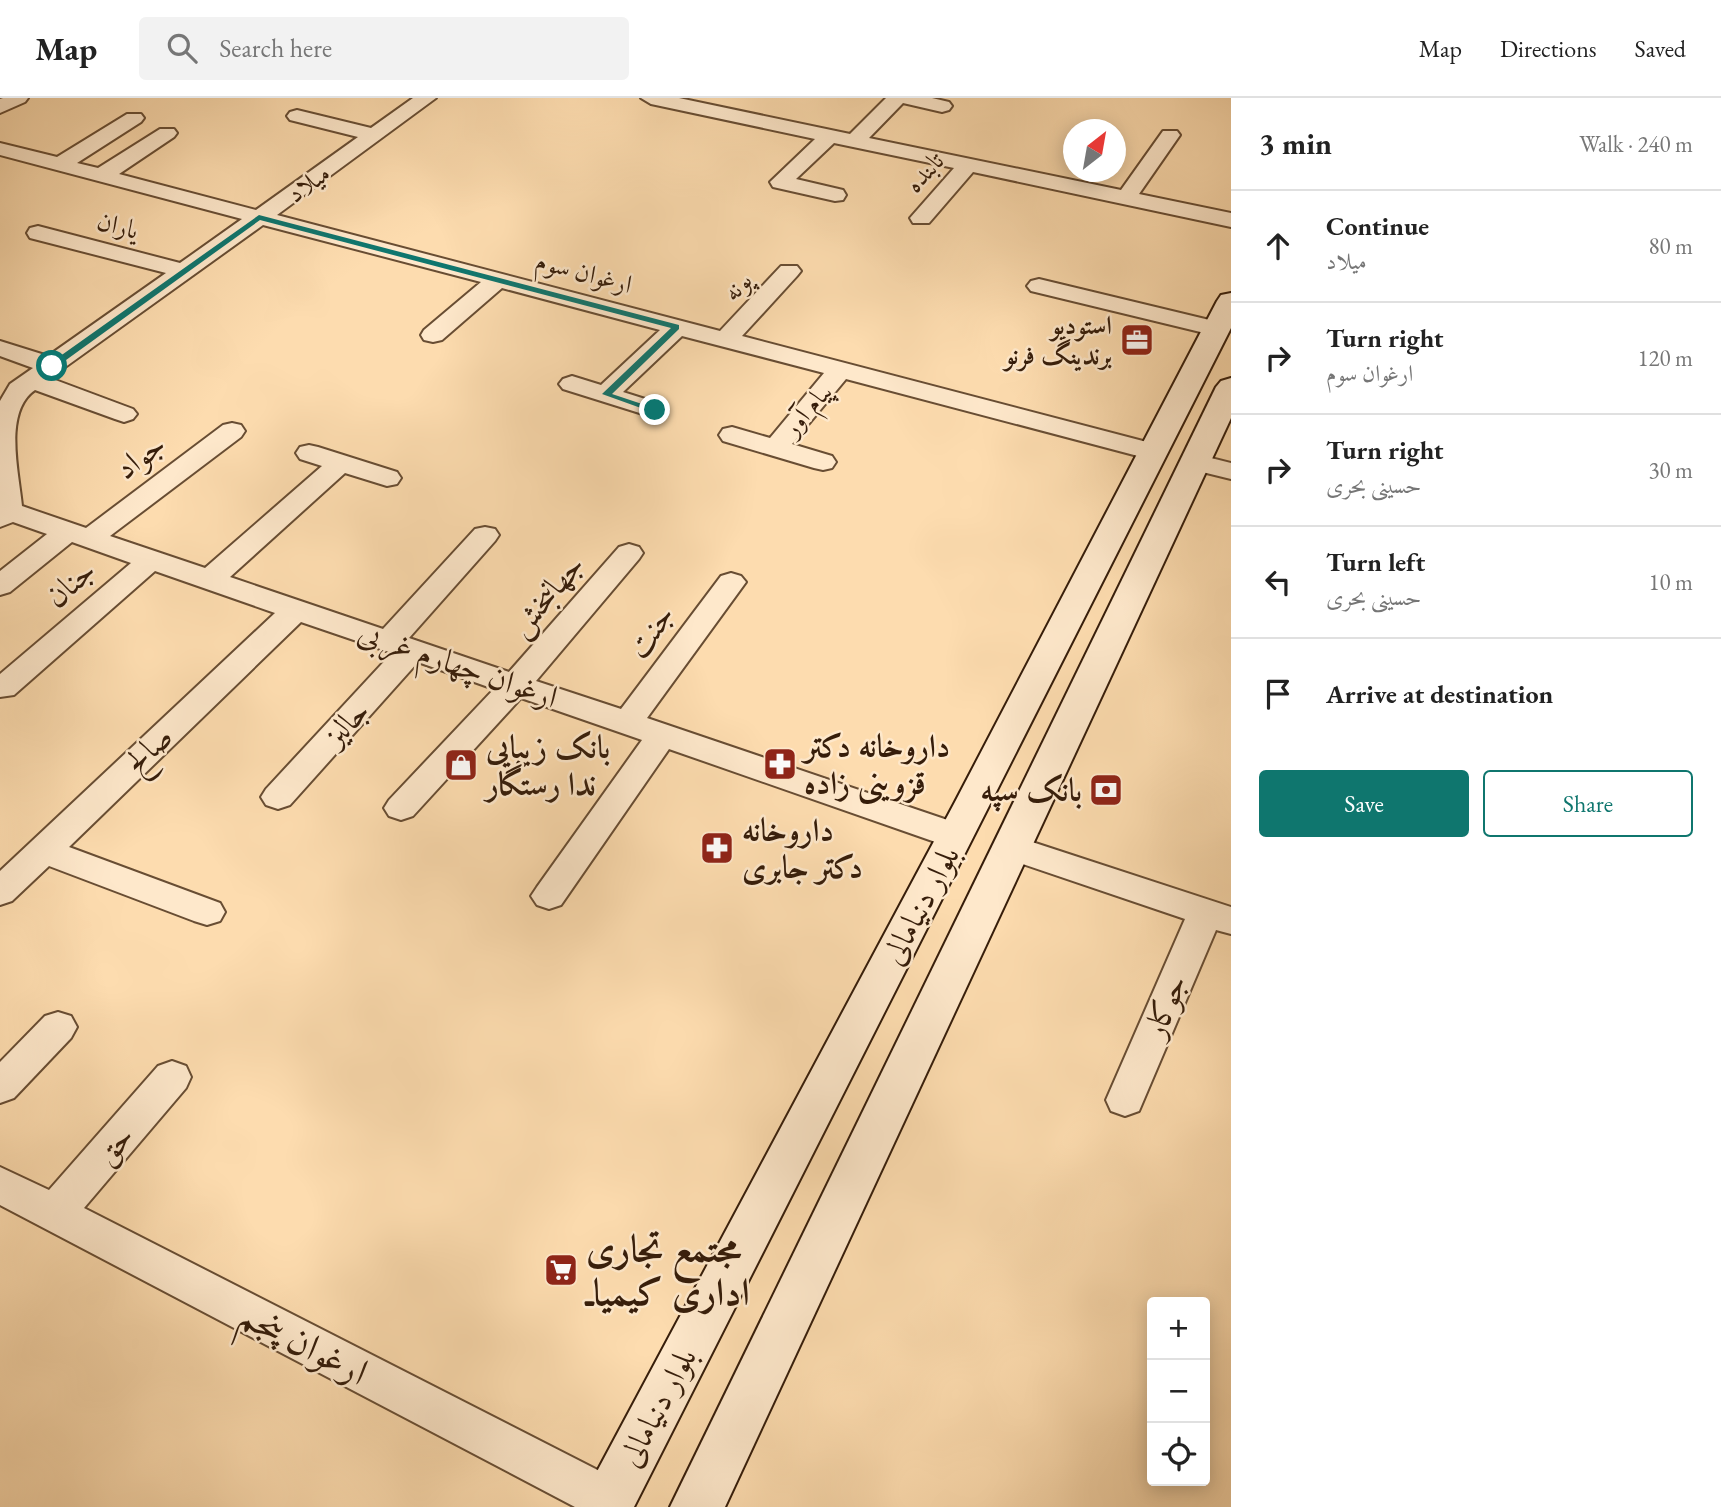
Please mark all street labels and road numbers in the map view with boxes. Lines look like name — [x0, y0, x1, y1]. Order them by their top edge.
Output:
street label: تابنده — [897, 144, 952, 200]
street label: میلاد — [279, 156, 337, 210]
street label: یاران — [93, 203, 145, 247]
street label: ارغوان سوم — [530, 243, 636, 307]
street label: پونه — [715, 263, 761, 309]
street label: پیام آور — [772, 375, 844, 450]
street label: جواد — [106, 423, 174, 489]
street label: جهانبخش — [498, 545, 594, 646]
street label: جنان — [36, 549, 104, 617]
street label: جنت — [616, 596, 684, 666]
street label: ارغوان چهارم غربی — [350, 610, 564, 724]
street label: جالیز — [312, 690, 378, 758]
street label: صالح — [115, 716, 185, 786]
street label: بلوار دنیامالی — [871, 838, 969, 972]
street label: جوکار — [1132, 968, 1197, 1047]
street label: حق — [85, 1116, 143, 1174]
street label: ارغوان پنجم — [226, 1289, 377, 1406]
street label: بلوار دنیامالی — [608, 1340, 706, 1474]

